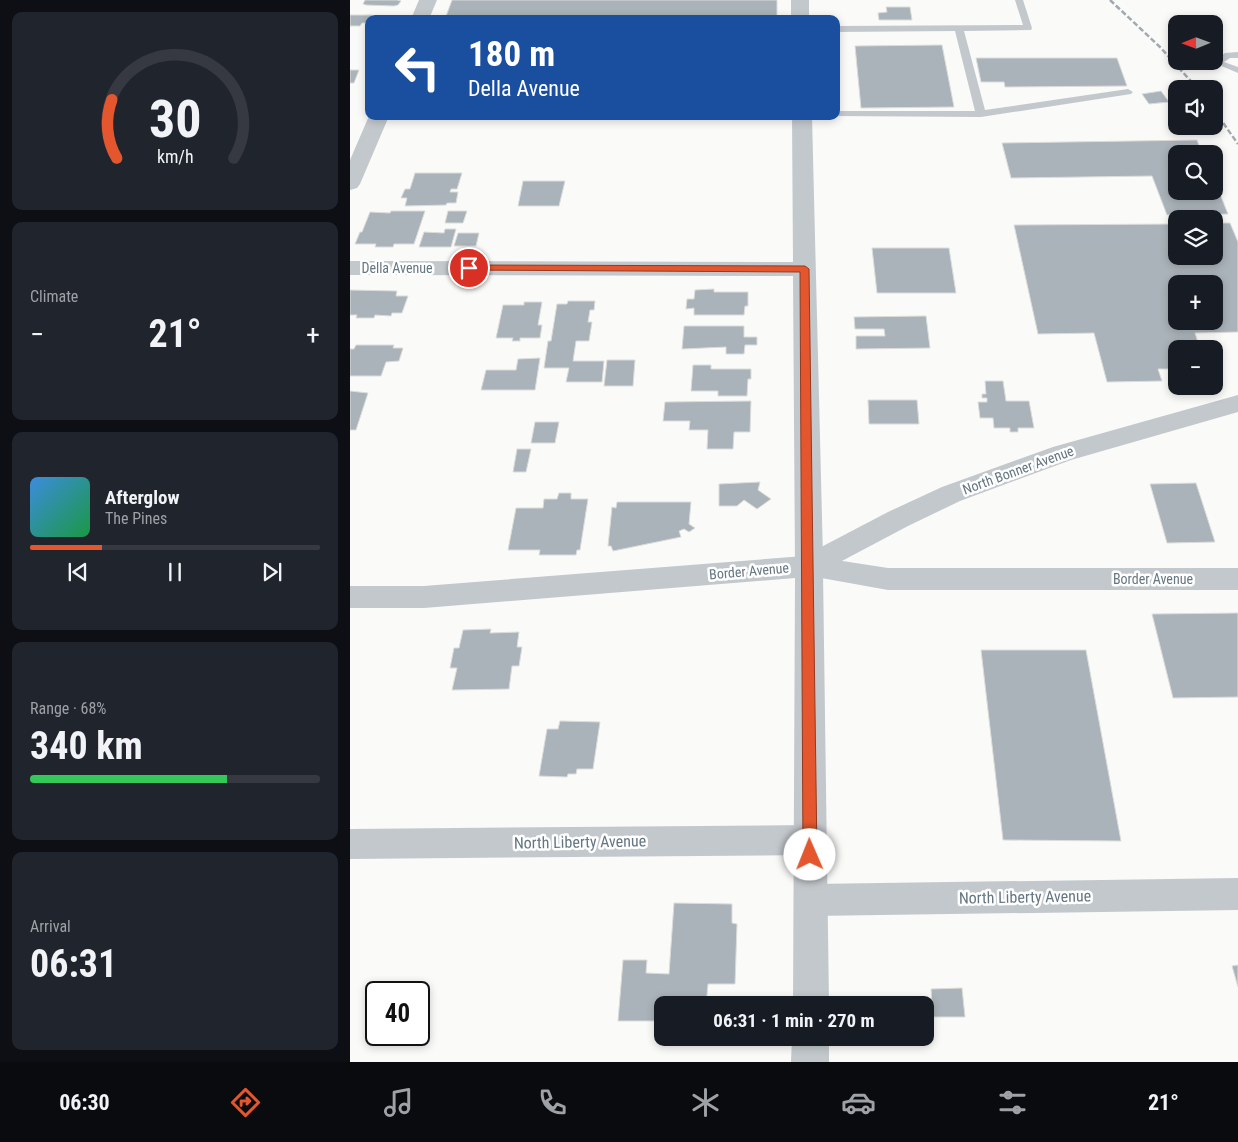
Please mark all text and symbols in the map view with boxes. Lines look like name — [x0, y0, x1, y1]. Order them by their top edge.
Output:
north arrow — [1168, 15, 1222, 70]
map controls — [1168, 15, 1223, 395]
text: 180 m — [468, 34, 555, 75]
icon: left — [385, 35, 450, 100]
text: Della Avenue — [468, 76, 580, 101]
button: sound — [1168, 80, 1223, 135]
text: 30 — [149, 89, 201, 150]
button: search — [1168, 145, 1223, 200]
text: km/h — [157, 146, 193, 167]
button: layers — [1168, 210, 1223, 265]
pin — [448, 247, 490, 289]
icon: arrive — [455, 254, 483, 282]
street label: Della Avenue — [361, 260, 433, 276]
button: + — [1168, 275, 1223, 330]
text: Climate — [30, 287, 78, 306]
text: 21° — [148, 312, 202, 356]
text: − — [30, 318, 44, 351]
text: + — [306, 318, 320, 351]
button: − — [1168, 340, 1223, 395]
street label: North Bonner Avenue — [960, 442, 1076, 498]
text: Afterglow — [105, 486, 179, 509]
text: The Pines — [105, 509, 167, 528]
icon: previous — [64, 558, 92, 586]
icon: pause — [161, 558, 189, 586]
icon: next — [258, 558, 286, 586]
street label: Border Avenue — [708, 560, 790, 582]
street label: Border Avenue — [1113, 571, 1193, 587]
text: Range · 68% — [30, 699, 106, 718]
text: 340 km — [30, 724, 143, 768]
position arrow — [783, 828, 835, 880]
street label: North Liberty Avenue — [514, 831, 646, 853]
street label: North Liberty Avenue — [959, 886, 1091, 908]
text: Arrival — [30, 917, 71, 936]
text: 06:31 — [30, 942, 117, 986]
speed limit sign: 40 — [365, 981, 430, 1046]
text: 06:31 · 1 min · 270 m — [713, 1009, 875, 1032]
icon: directions — [228, 1085, 263, 1120]
icon: music — [381, 1085, 416, 1120]
icon: phone — [535, 1085, 570, 1120]
icon: climate — [688, 1085, 723, 1120]
icon: car — [841, 1085, 876, 1120]
icon: filters — [995, 1085, 1030, 1120]
text: 06:30 — [59, 1090, 110, 1115]
text: 21° — [1148, 1090, 1179, 1115]

